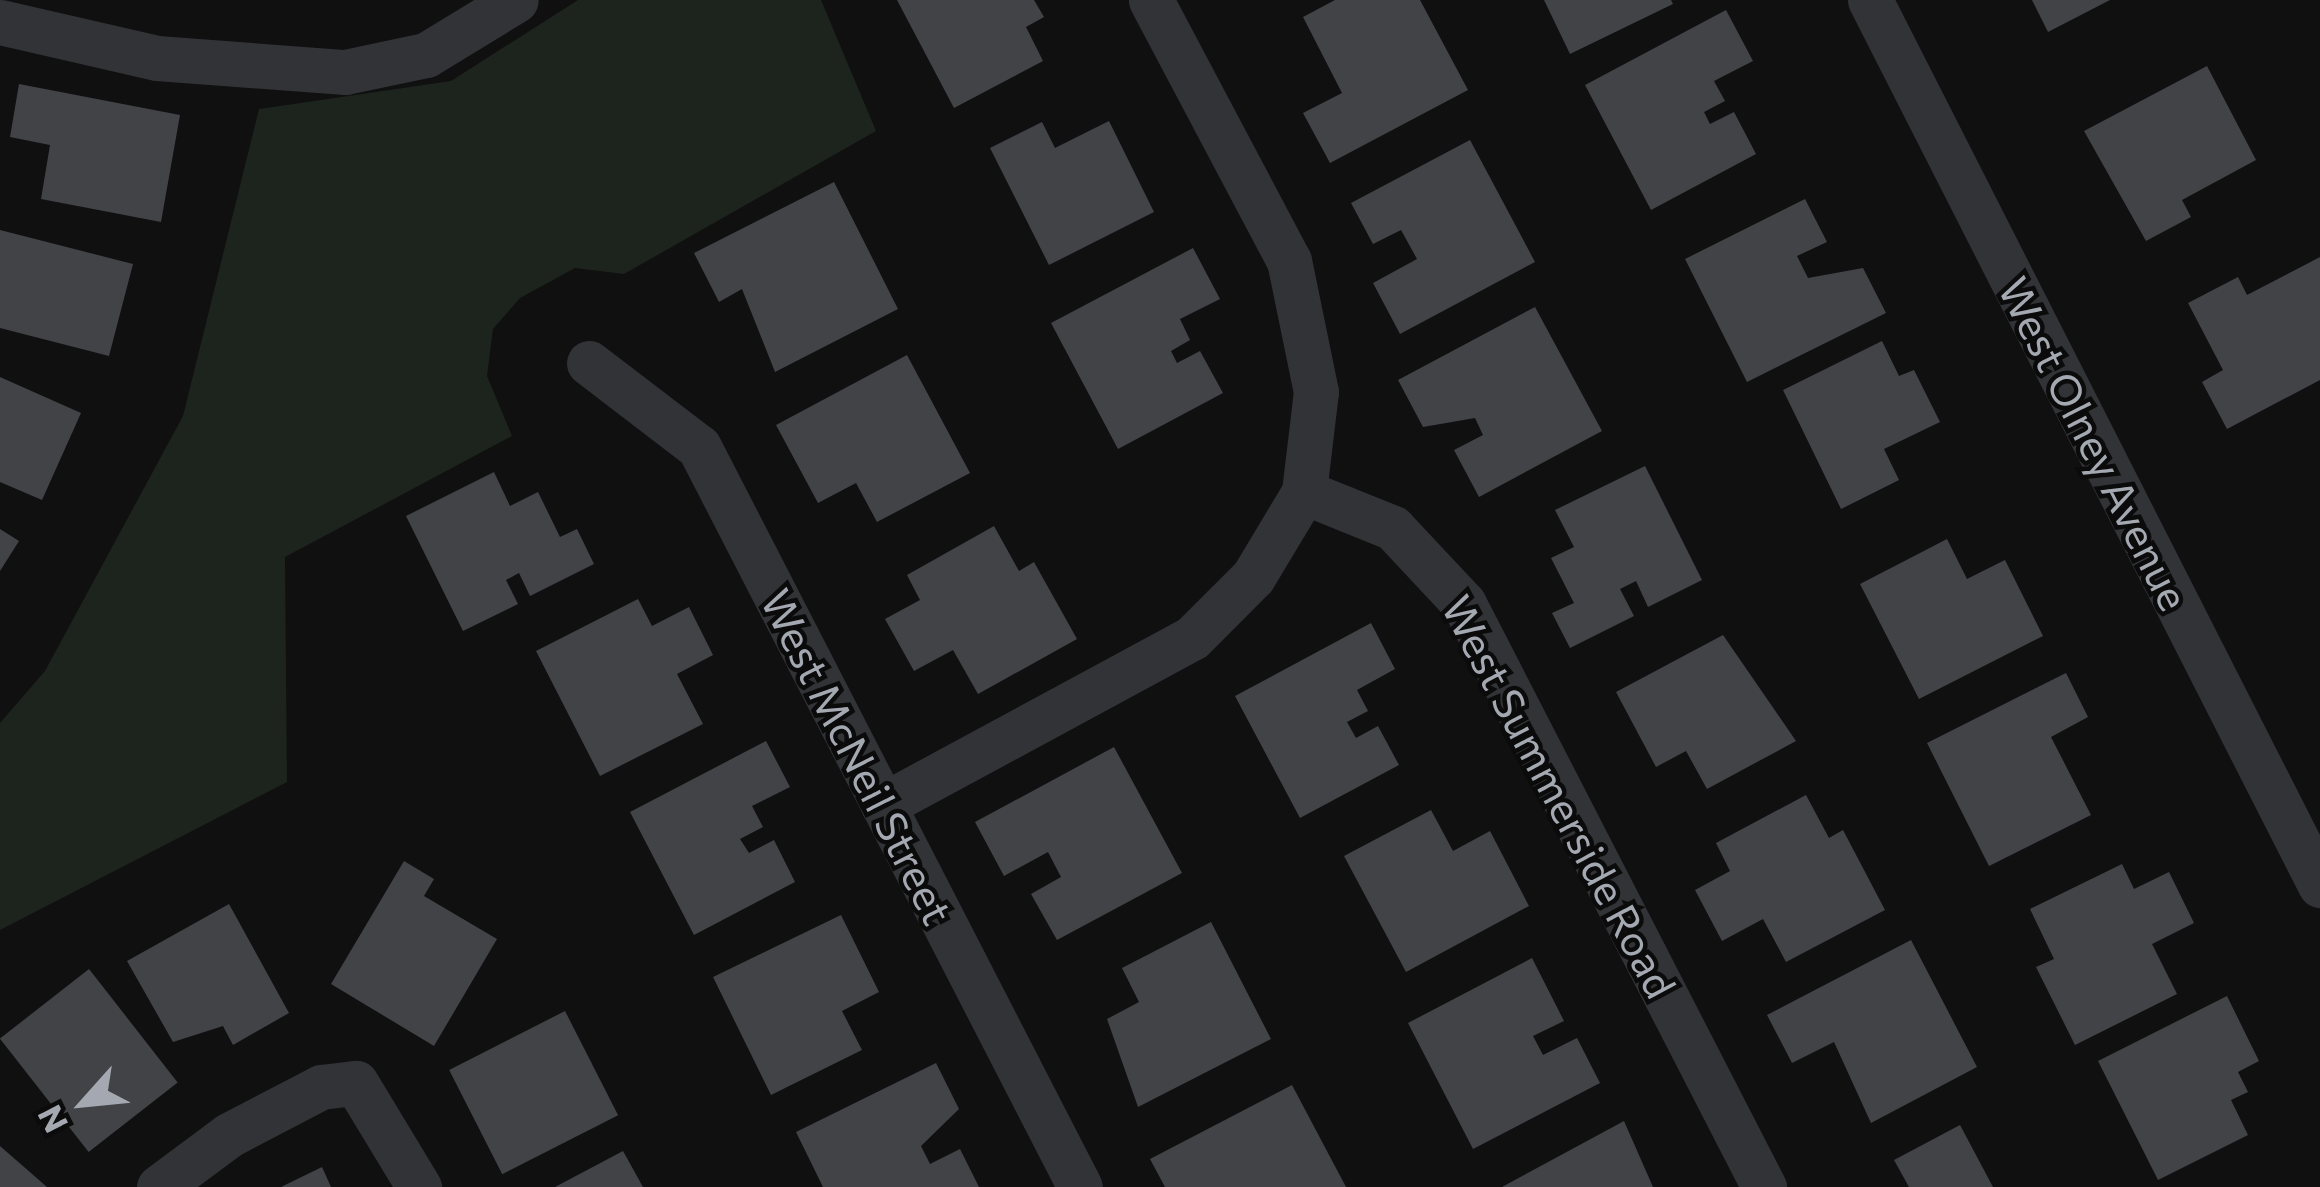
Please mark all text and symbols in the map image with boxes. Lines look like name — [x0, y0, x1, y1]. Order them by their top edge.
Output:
street label: West Olney Avenue — [1989, 268, 2201, 618]
street label: West McNeil Street — [752, 580, 964, 932]
street label: West Summerside Road — [1433, 586, 1687, 1006]
north arrow — [24, 1043, 144, 1163]
text: N — [28, 1099, 75, 1140]

